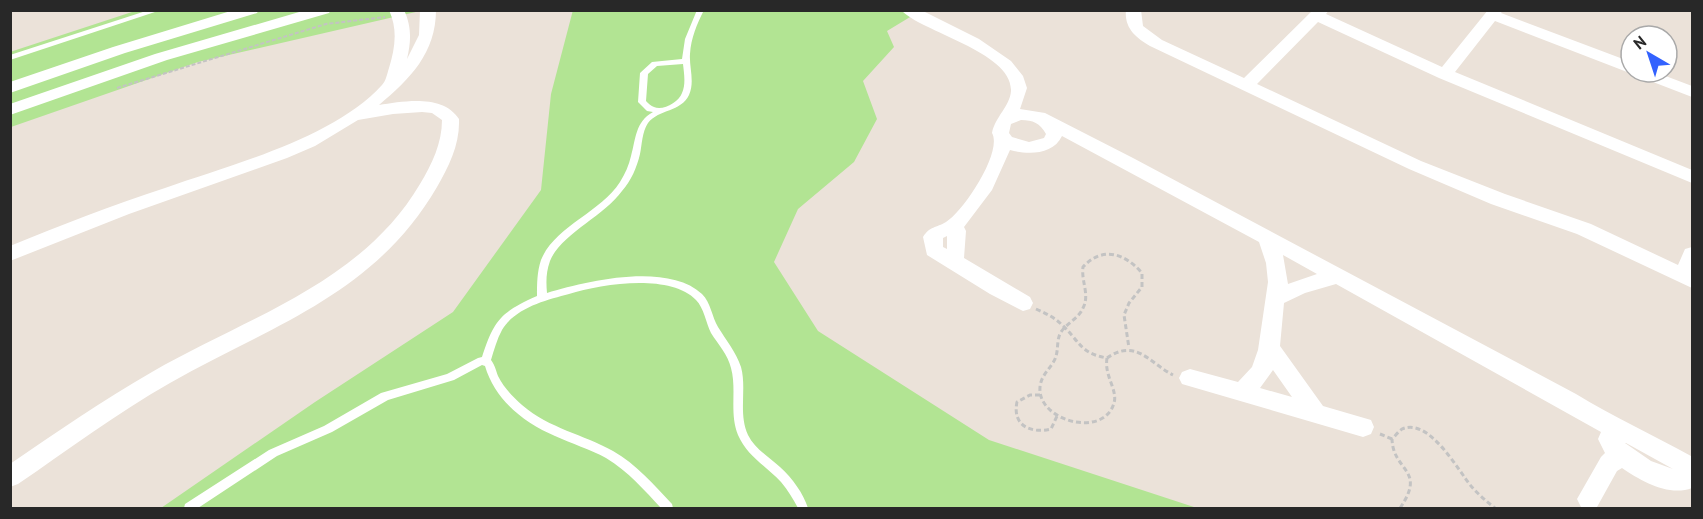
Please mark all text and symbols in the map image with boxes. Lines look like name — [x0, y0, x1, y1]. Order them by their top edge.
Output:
north arrow — [1619, 24, 1679, 84]
text: N — [1629, 31, 1650, 53]

